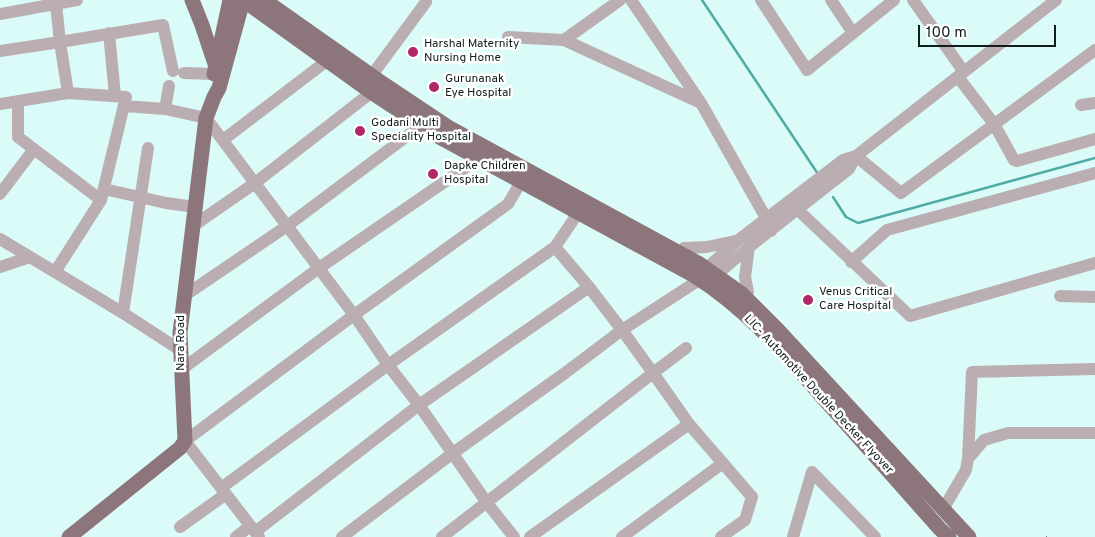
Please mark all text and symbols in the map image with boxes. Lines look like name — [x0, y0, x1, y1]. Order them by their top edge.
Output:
scale bar — [920, 15, 1058, 47]
text: 100 m — [926, 24, 967, 43]
place label: Harshal Maternity Nursing Home — [424, 38, 519, 66]
marker: Harshal Maternity Nursing Home — [406, 45, 420, 59]
place label: Gurunanak Eye Hospital — [445, 73, 511, 101]
marker: Gurunanak Eye Hospital — [427, 80, 441, 94]
place label: Godani Multi Speciality Hospital — [371, 117, 471, 145]
marker: Godani Multi Speciality Hospital — [353, 124, 367, 138]
place label: Dapke Children Hospital — [444, 160, 526, 188]
marker: Dapke Children Hospital — [426, 167, 440, 181]
place label: Venus Critical Care Hospital — [819, 286, 892, 314]
marker: Venus Critical Care Hospital — [801, 293, 815, 307]
street label: LIC- Automotive Double Decker Flyover — [740, 312, 896, 478]
street label: Nara Road — [175, 315, 189, 371]

